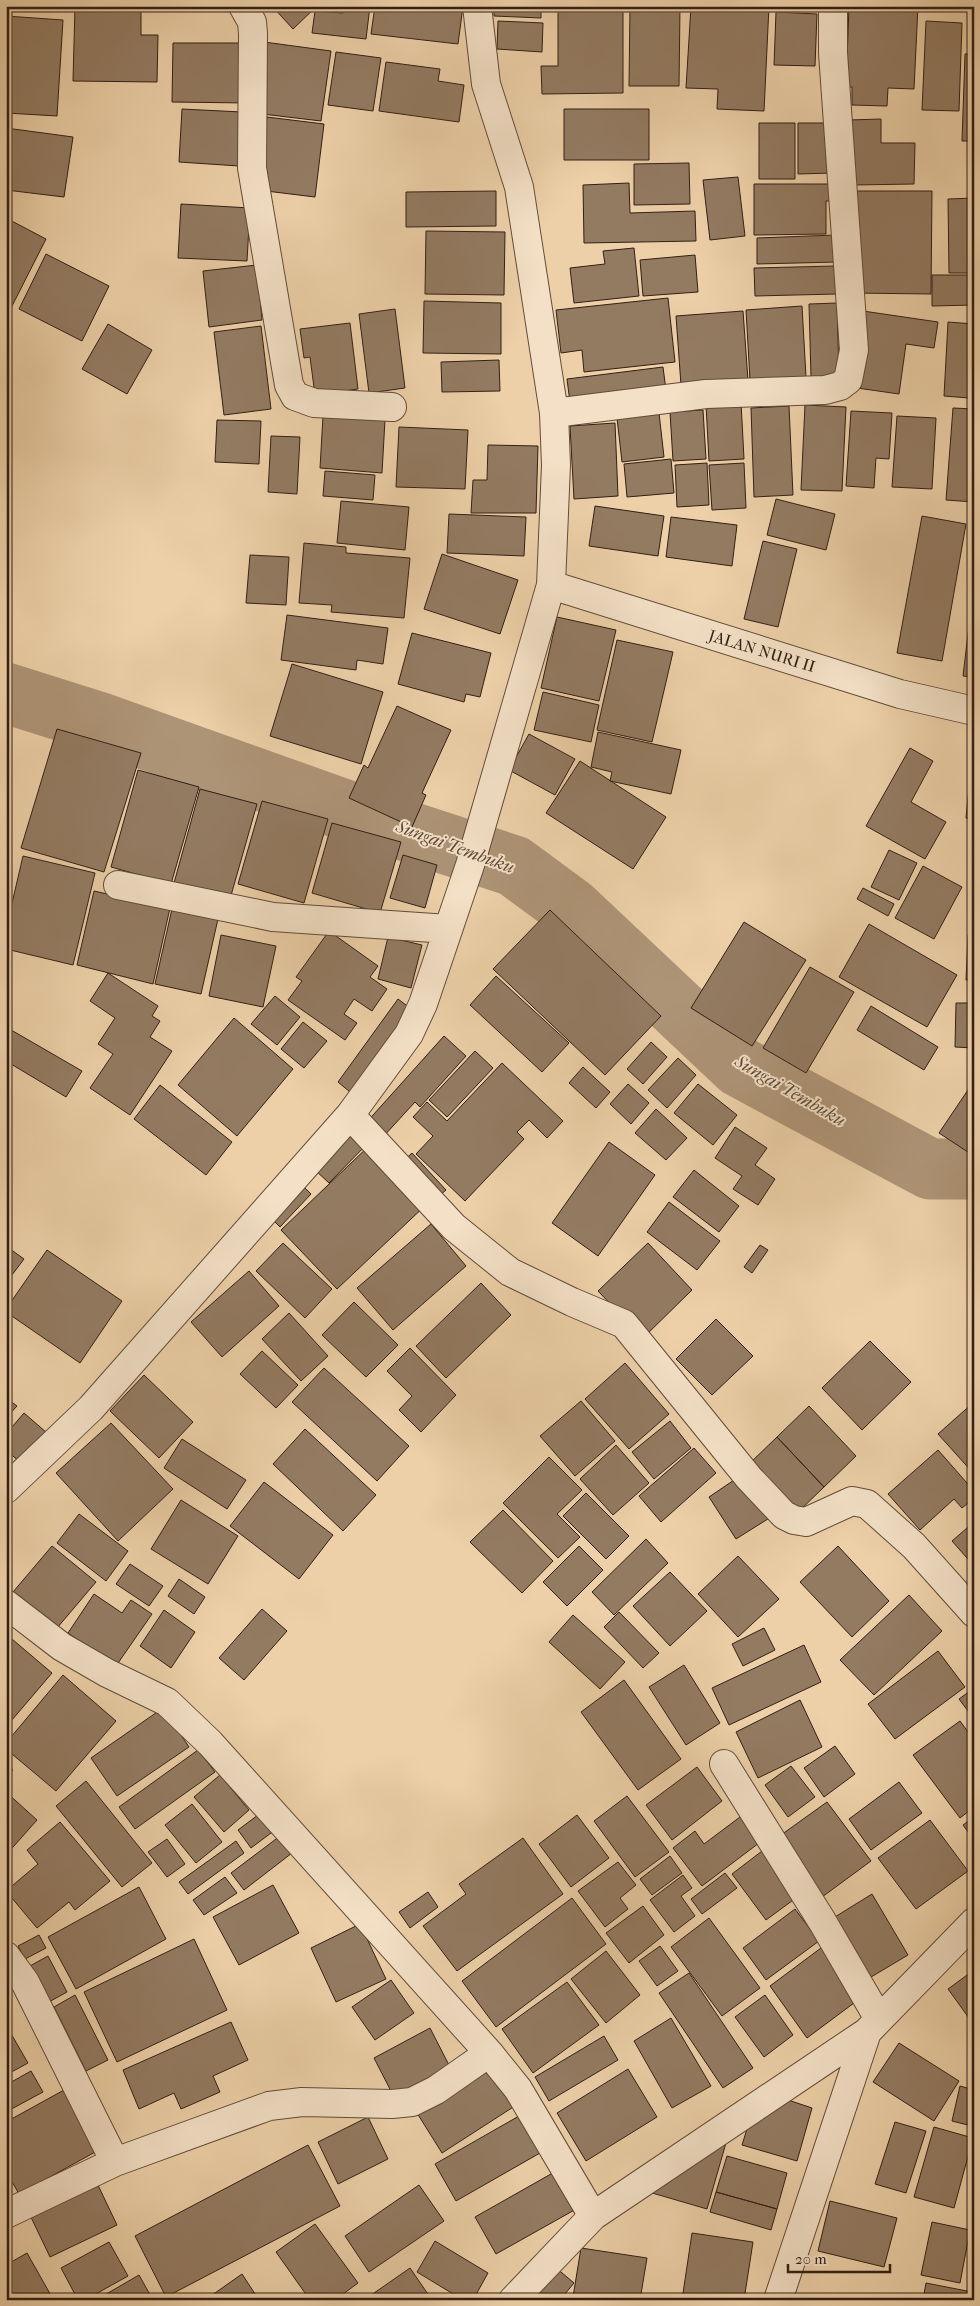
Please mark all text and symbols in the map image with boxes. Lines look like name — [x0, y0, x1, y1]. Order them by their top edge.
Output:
street label: JALAN NURI II — [705, 625, 818, 676]
water label: Sungai Tembuku — [392, 816, 517, 878]
water label: Sungai Tembuku — [730, 1050, 849, 1131]
scale bar — [788, 2241, 890, 2273]
text: 20 m — [795, 2250, 827, 2268]

